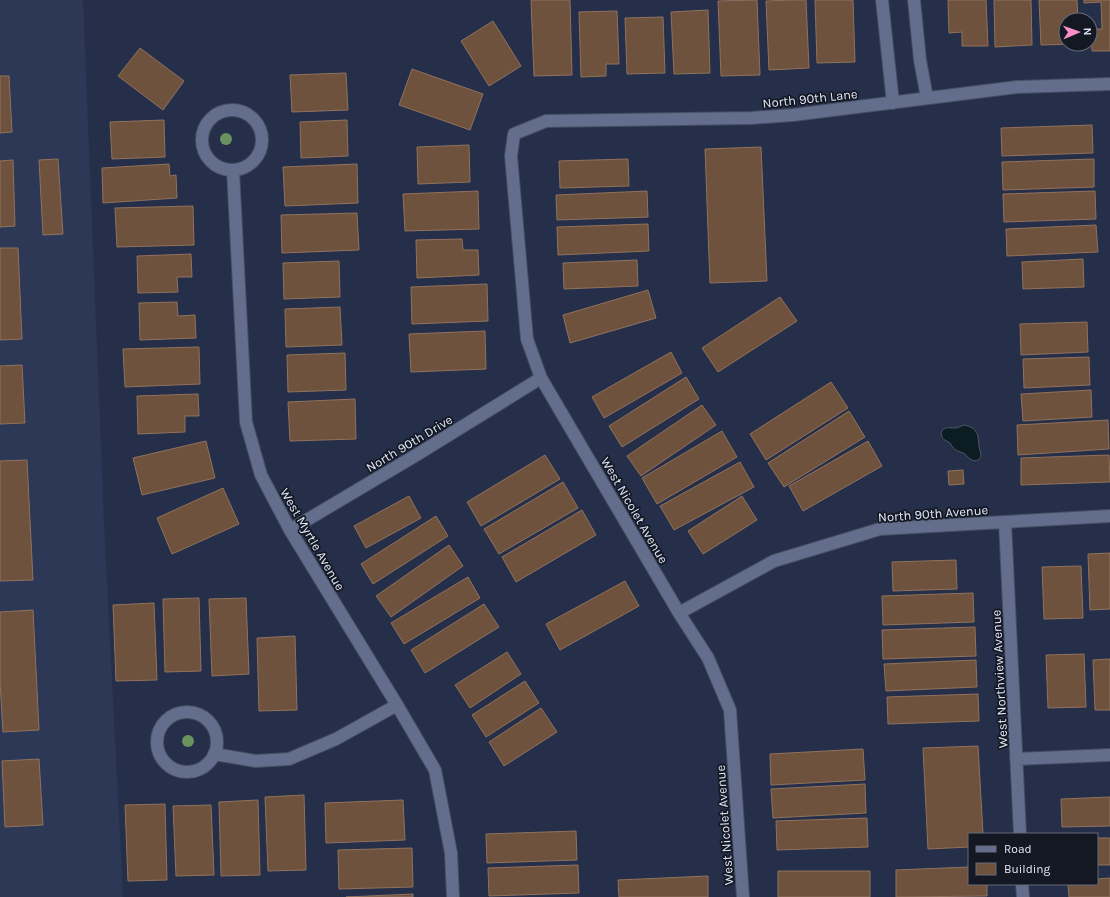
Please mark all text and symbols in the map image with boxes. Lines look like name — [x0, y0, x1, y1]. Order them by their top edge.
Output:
north arrow — [1058, 12, 1098, 52]
text: N — [1081, 27, 1094, 36]
street label: North 90th Lane — [762, 86, 859, 111]
street label: North 90th Drive — [363, 412, 455, 475]
street label: West Nicolet Avenue — [598, 454, 671, 566]
street label: West Myrtle Avenue — [277, 485, 348, 593]
street label: North 90th Avenue — [877, 502, 989, 525]
street label: West Northview Avenue — [988, 609, 1011, 749]
street label: West Nicolet Avenue — [713, 764, 736, 886]
legend — [968, 833, 1098, 885]
text: Road — [1004, 842, 1032, 856]
text: Building — [1004, 862, 1051, 876]

